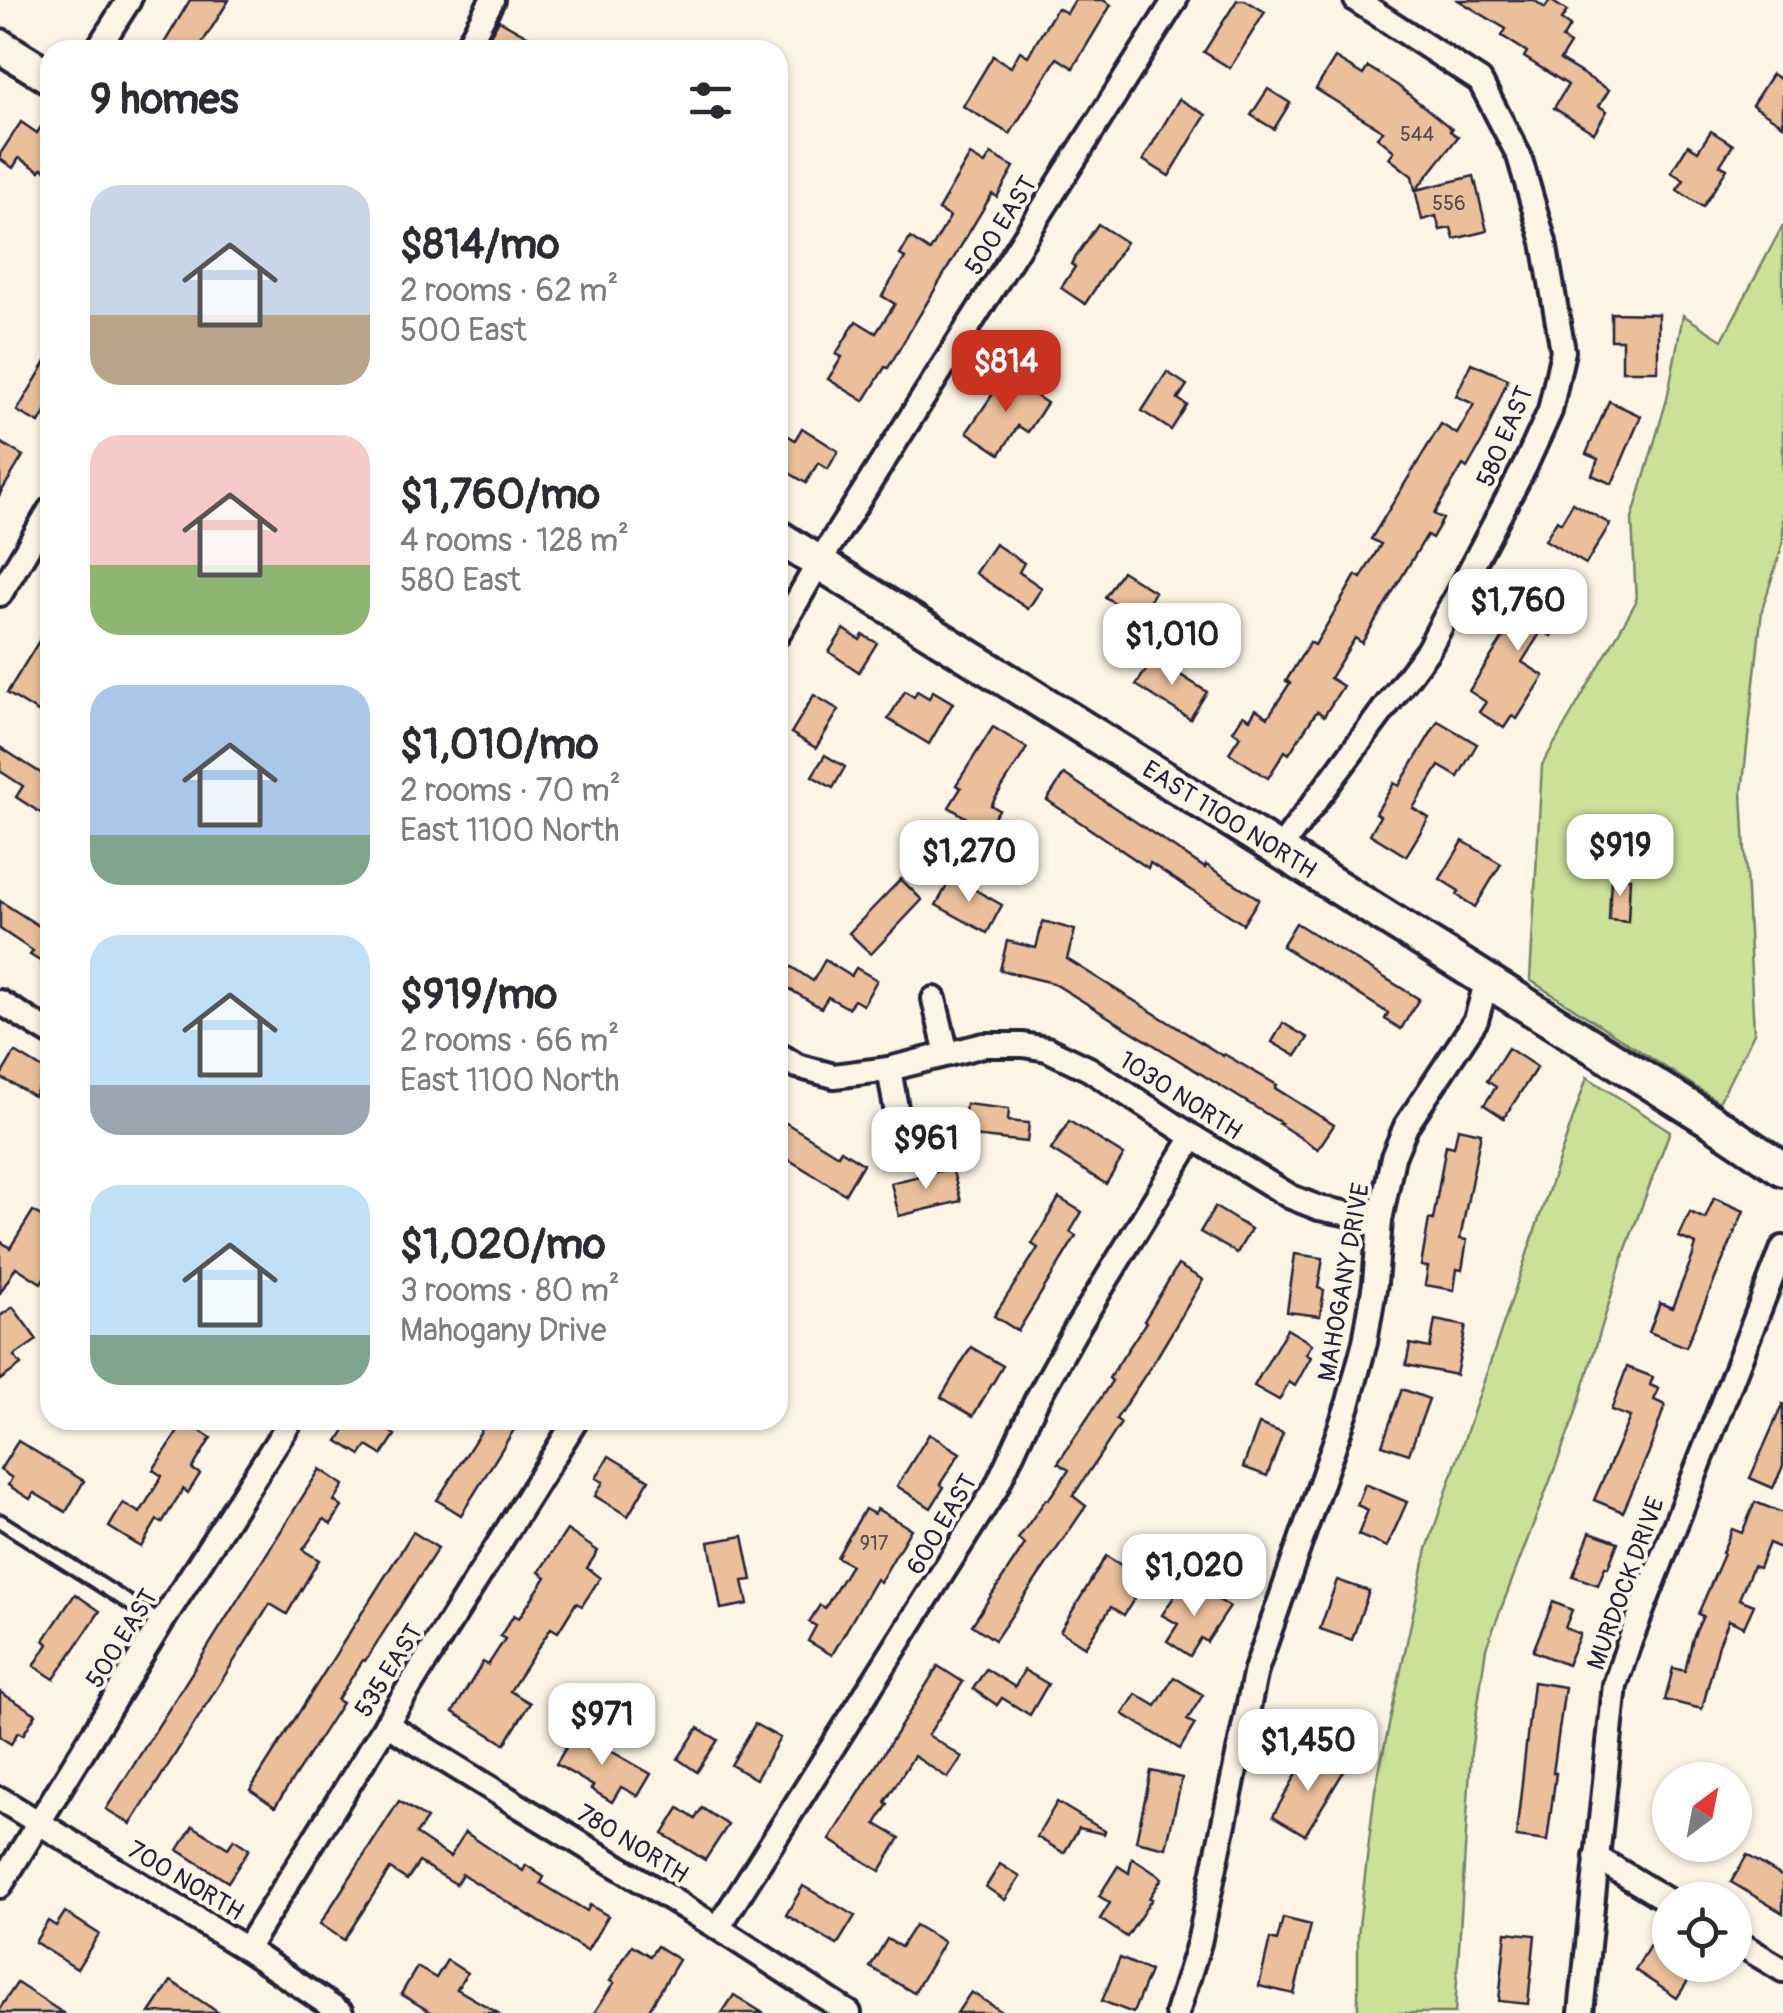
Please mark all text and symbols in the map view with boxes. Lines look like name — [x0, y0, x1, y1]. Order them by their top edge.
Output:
icon: filters — [683, 73, 738, 128]
text: 9 homes — [90, 74, 239, 126]
house number: 544 — [1400, 122, 1434, 147]
street label: 500 EAST — [959, 170, 1044, 281]
house number: 556 — [1432, 191, 1466, 216]
text: $814/mo — [400, 219, 560, 271]
icon: home — [170, 225, 290, 345]
text: 2 rooms · 62 m² — [400, 271, 618, 311]
text: 500 East — [400, 311, 527, 351]
pin: $814 — [947, 330, 1065, 415]
text: $814 — [974, 342, 1038, 382]
street label: 580 EAST — [1470, 381, 1540, 492]
text: $1,760/mo — [400, 469, 600, 521]
icon: home — [170, 475, 290, 595]
text: 4 rooms · 128 m² — [400, 521, 629, 561]
text: 580 East — [400, 561, 521, 601]
pin: $1,760 — [1437, 569, 1599, 654]
text: $1,760 — [1470, 581, 1566, 621]
pin: $1,010 — [1091, 603, 1253, 688]
text: $1,010 — [1125, 615, 1219, 655]
text: $1,010/mo — [400, 719, 599, 771]
icon: home — [170, 725, 290, 845]
street label: EAST 1100 NORTH — [1137, 754, 1322, 886]
text: 2 rooms · 70 m² — [400, 771, 621, 811]
text: East 1100 North — [400, 811, 620, 851]
pin: $919 — [1561, 814, 1679, 899]
pin: $1,270 — [888, 820, 1050, 905]
text: $919 — [1589, 826, 1651, 866]
text: $1,270 — [922, 832, 1016, 872]
text: $919/mo — [400, 969, 557, 1021]
icon: home — [170, 975, 290, 1095]
text: 2 rooms · 66 m² — [400, 1021, 619, 1061]
street label: 1030 NORTH — [1113, 1045, 1247, 1147]
text: East 1100 North — [400, 1061, 620, 1101]
pin: $961 — [867, 1107, 985, 1192]
text: $961 — [894, 1119, 958, 1159]
street label: MAHOGANY DRIVE — [1312, 1181, 1377, 1384]
text: $1,020/mo — [400, 1219, 606, 1271]
icon: home — [170, 1225, 290, 1345]
text: 3 rooms · 80 m² — [400, 1271, 620, 1311]
text: Mahogany Drive — [400, 1311, 607, 1351]
street label: 600 EAST — [900, 1469, 984, 1581]
street label: MURDOCK DRIVE — [1581, 1493, 1672, 1674]
house number: 917 — [860, 1531, 889, 1556]
pin: $1,020 — [1113, 1534, 1275, 1619]
text: $1,020 — [1144, 1546, 1244, 1586]
street label: 500 EAST — [80, 1583, 165, 1694]
street label: 535 EAST — [349, 1618, 430, 1723]
pin: $971 — [543, 1683, 661, 1768]
text: $971 — [570, 1695, 634, 1735]
pin: $1,450 — [1227, 1709, 1389, 1794]
text: $1,450 — [1260, 1721, 1356, 1761]
north arrow — [1652, 1762, 1752, 1862]
map controls — [1652, 1762, 1752, 1982]
street label: 780 NORTH — [571, 1798, 694, 1891]
street label: 700 NORTH — [122, 1835, 249, 1928]
button: locate — [1652, 1882, 1752, 1982]

